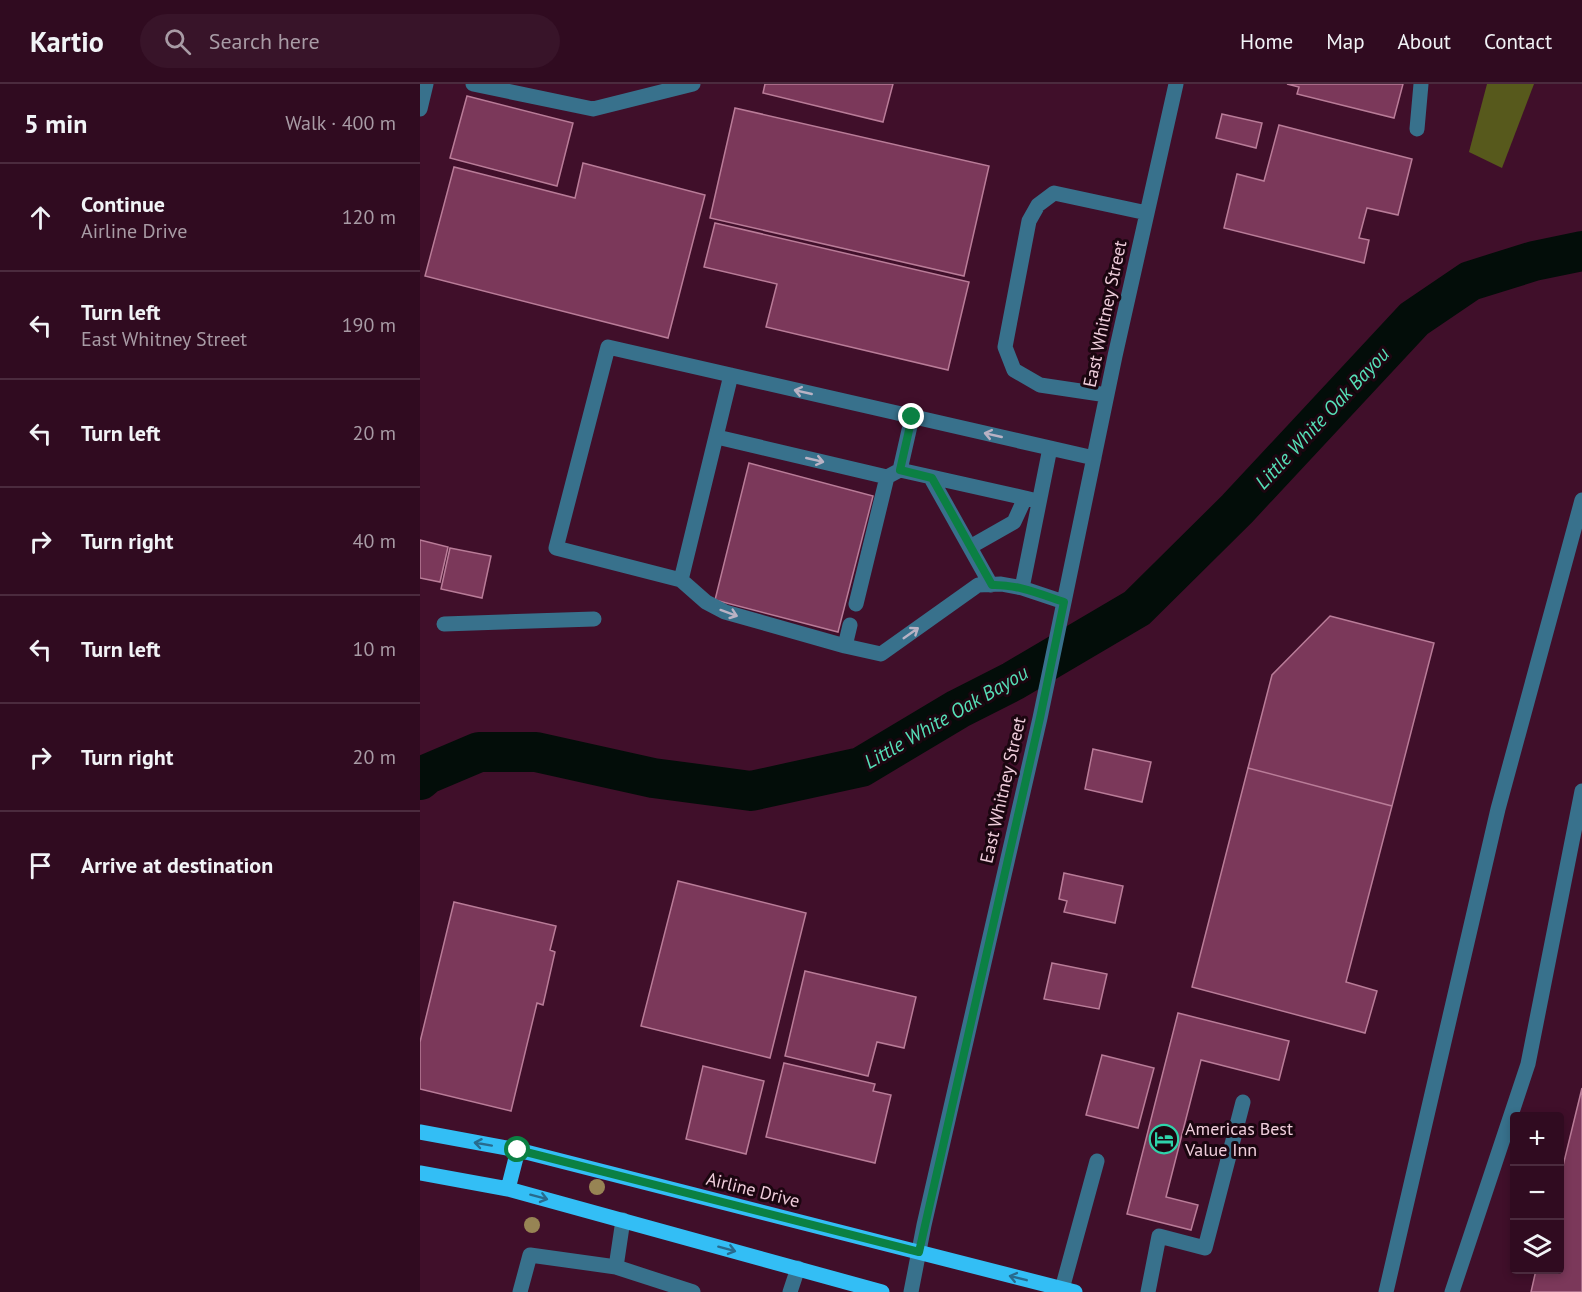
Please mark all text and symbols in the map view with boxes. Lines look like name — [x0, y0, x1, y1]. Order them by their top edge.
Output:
search box — [140, 14, 560, 68]
text: Kartio — [30, 23, 104, 60]
icon: search — [161, 25, 194, 58]
text: Search here — [209, 27, 320, 55]
text: Home — [1240, 28, 1293, 55]
text: Map — [1326, 28, 1365, 55]
text: About — [1398, 28, 1451, 55]
text: Contact — [1484, 28, 1552, 55]
text: 5 min — [24, 107, 87, 140]
text: Walk · 400 m — [285, 110, 396, 136]
text: Continue — [81, 190, 165, 218]
icon: ahead — [24, 201, 57, 234]
text: 120 m — [342, 204, 396, 230]
text: Airline Drive — [81, 218, 187, 244]
street label: East Whitney Street — [1078, 238, 1131, 389]
text: Turn left — [81, 298, 161, 326]
icon: left — [24, 309, 57, 342]
text: 190 m — [342, 312, 396, 338]
text: East Whitney Street — [81, 326, 247, 352]
water label: Little White Oak Bayou — [1249, 341, 1395, 495]
one-way arrow — [793, 385, 812, 397]
route end — [898, 403, 924, 429]
icon: left — [24, 417, 57, 450]
text: Turn left — [81, 419, 161, 447]
text: 20 m — [353, 420, 396, 446]
one-way arrow — [984, 429, 1003, 440]
one-way arrow — [805, 454, 824, 466]
icon: right — [24, 525, 57, 558]
text: Turn right — [81, 527, 173, 555]
text: 40 m — [353, 528, 396, 554]
one-way arrow — [719, 608, 737, 619]
one-way arrow — [902, 627, 919, 639]
icon: left — [24, 633, 57, 666]
text: Turn left — [81, 635, 161, 663]
text: 10 m — [353, 636, 396, 662]
water label: Little White Oak Bayou — [859, 659, 1033, 775]
street label: East Whitney Street — [974, 714, 1031, 865]
icon: right — [24, 741, 57, 774]
text: Turn right — [81, 743, 173, 771]
text: 20 m — [353, 744, 396, 770]
icon: arrive — [24, 849, 57, 882]
text: Arrive at destination — [81, 851, 273, 879]
map controls — [1510, 1112, 1564, 1274]
button: + — [1510, 1112, 1564, 1166]
place label: Americas Best Value Inn — [1184, 1117, 1293, 1161]
hotel icon: Americas Best Value Inn — [1148, 1123, 1180, 1155]
route start — [504, 1136, 530, 1162]
one-way arrow — [474, 1138, 493, 1149]
button: − — [1510, 1166, 1564, 1220]
street label: Airline Drive — [704, 1167, 802, 1212]
one-way arrow — [529, 1192, 548, 1203]
button: layers — [1510, 1220, 1564, 1274]
one-way arrow — [717, 1243, 736, 1255]
one-way arrow — [1009, 1271, 1028, 1283]

